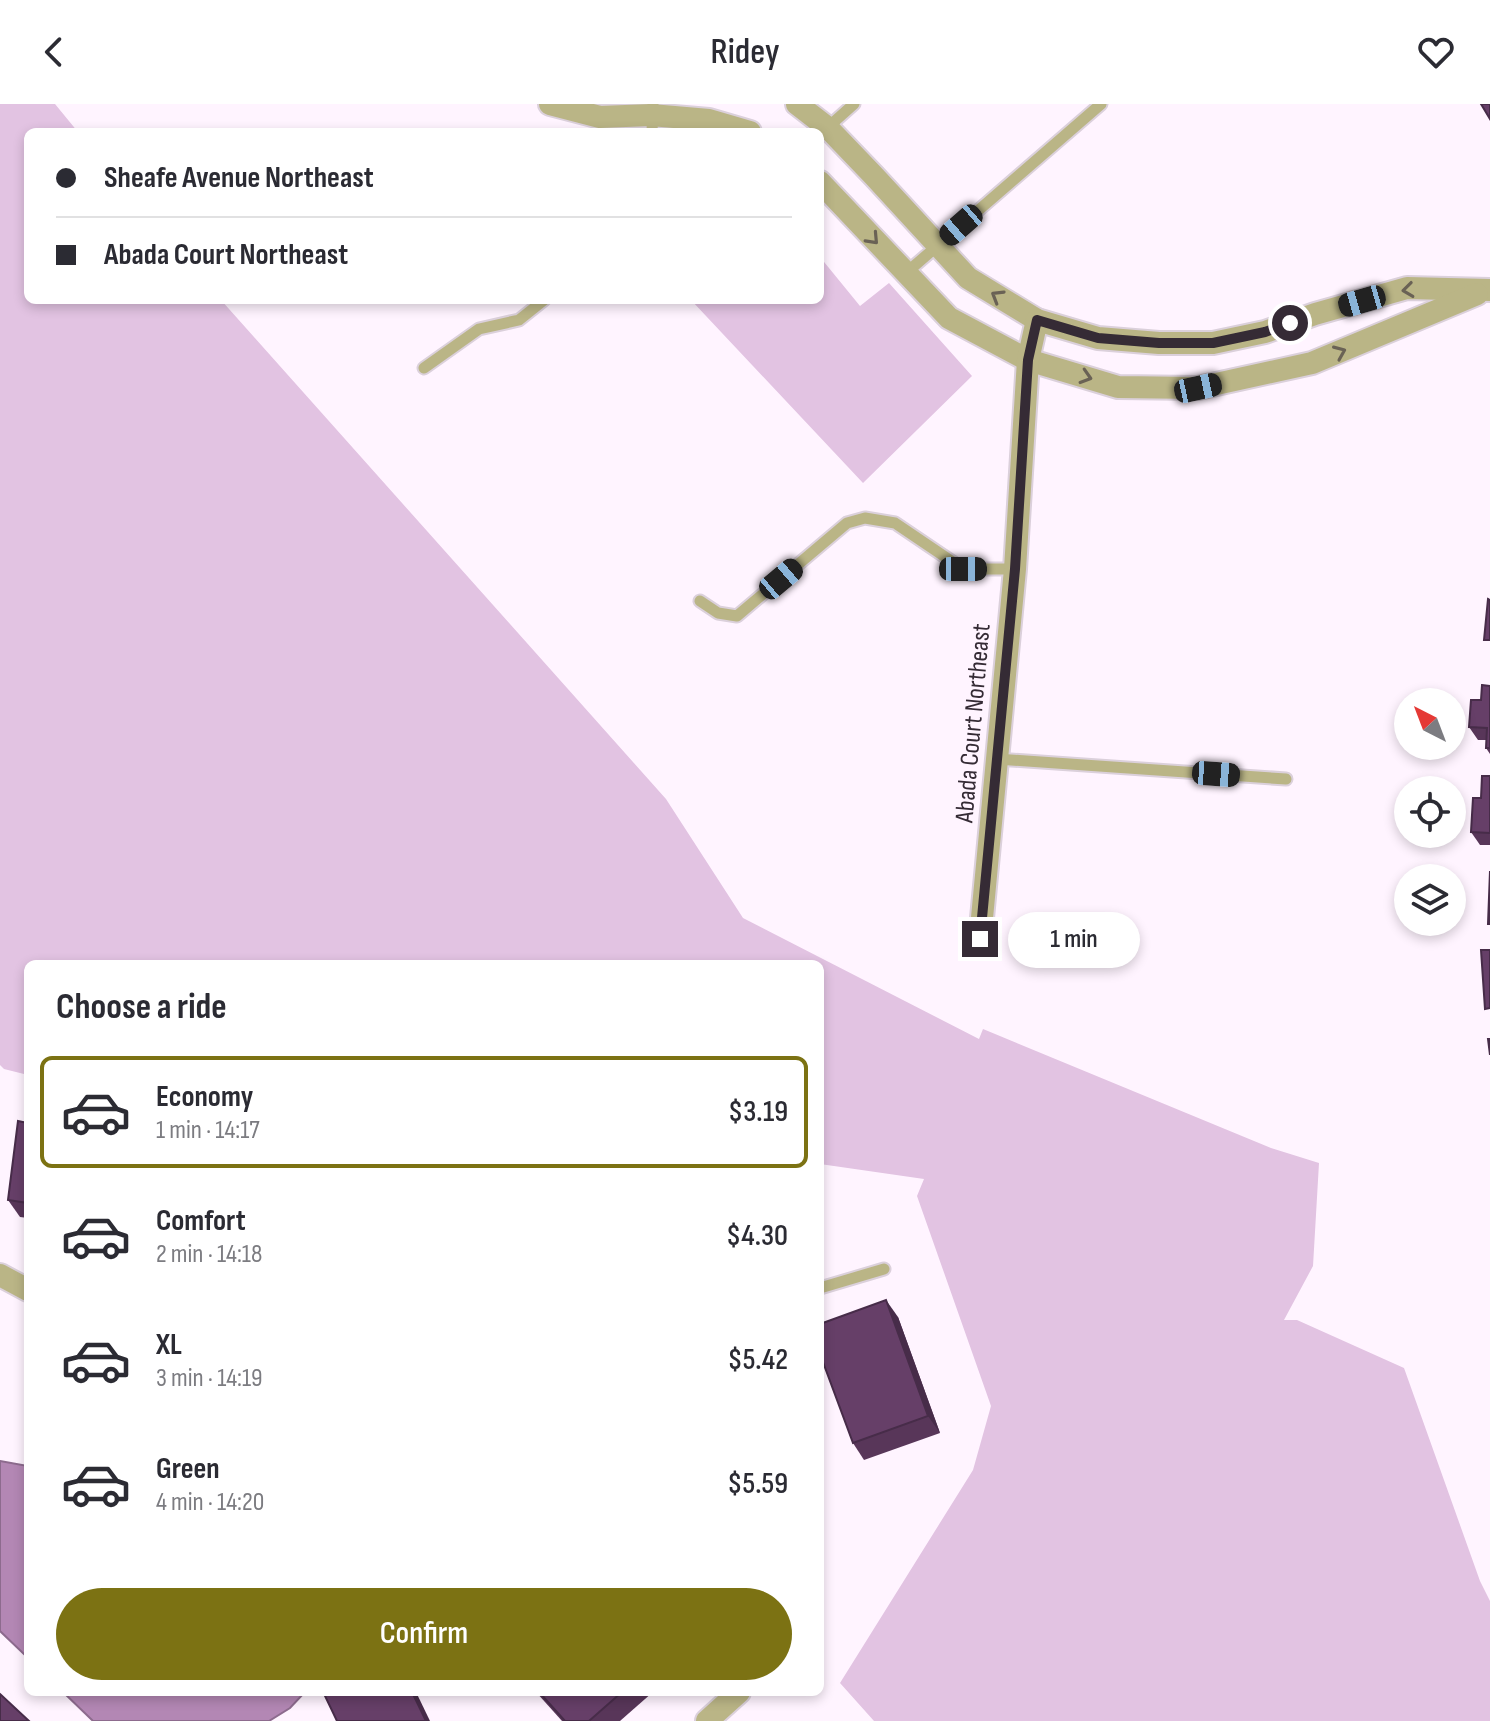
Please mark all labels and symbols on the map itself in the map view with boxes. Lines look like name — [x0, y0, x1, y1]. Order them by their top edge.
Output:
car — [935, 200, 987, 250]
one-way arrow — [864, 229, 878, 244]
one-way arrow — [1401, 281, 1414, 298]
car — [1336, 283, 1388, 319]
one-way arrow — [991, 290, 1006, 306]
route start — [1272, 305, 1308, 341]
one-way arrow — [1332, 345, 1346, 361]
one-way arrow — [1079, 368, 1093, 384]
car — [1172, 371, 1224, 405]
car — [755, 554, 807, 604]
car — [939, 557, 987, 581]
street label: Abada Court Northeast — [949, 622, 998, 825]
north arrow — [1394, 688, 1466, 760]
car — [1191, 760, 1241, 788]
callout: 1 min — [1008, 911, 1140, 967]
route end — [962, 921, 998, 957]

